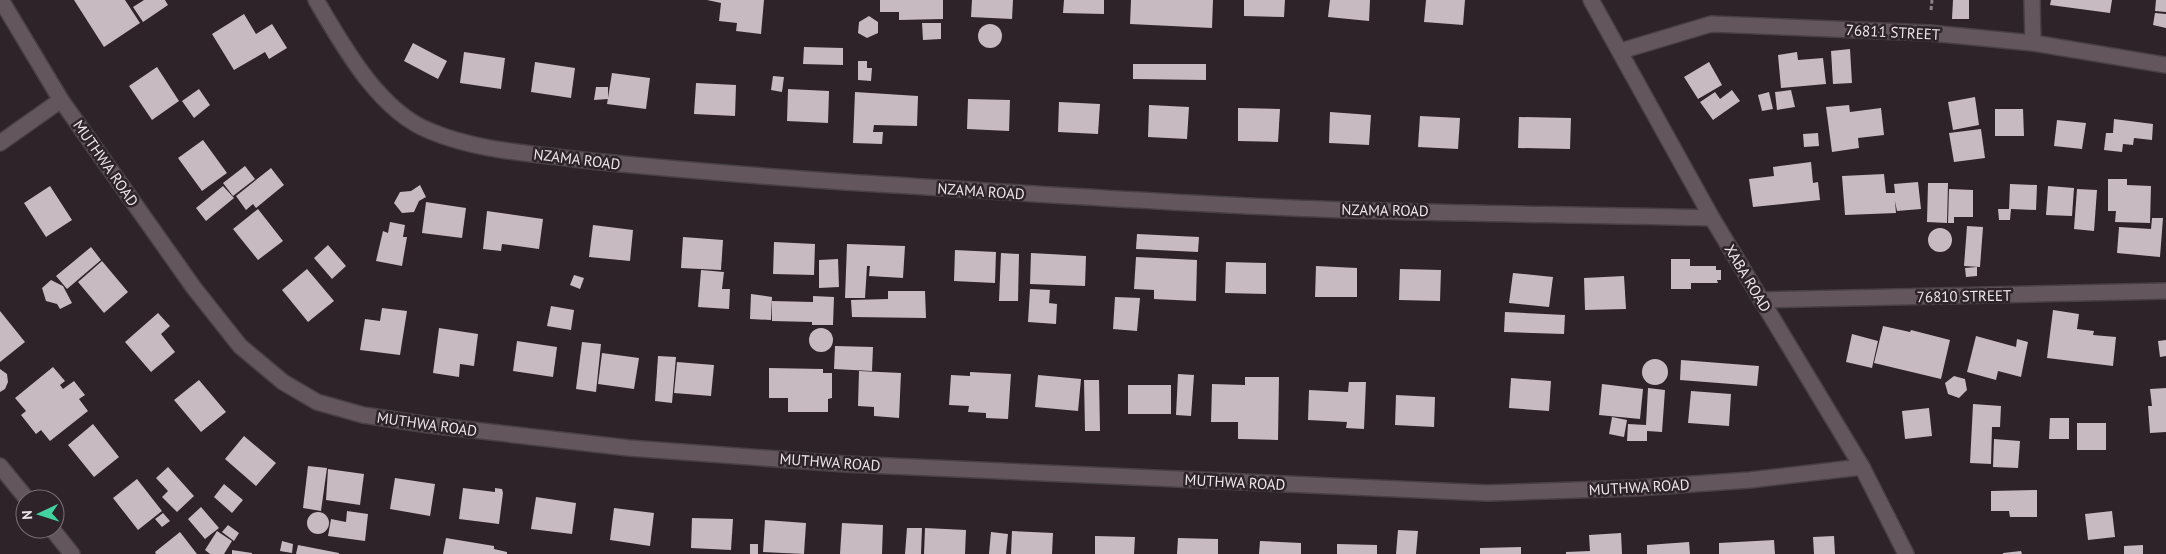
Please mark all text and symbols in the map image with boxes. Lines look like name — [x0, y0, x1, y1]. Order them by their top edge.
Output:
street label: 76811 STREET — [1845, 20, 1941, 44]
street label: MUTHWA ROAD — [69, 116, 143, 210]
street label: NZAMA ROAD — [532, 144, 622, 174]
street label: NZAMA ROAD — [937, 178, 1025, 204]
street label: NZAMA ROAD — [1341, 200, 1429, 220]
street label: XABA ROAD — [1720, 241, 1776, 315]
street label: 76810 STREET — [1917, 286, 2012, 306]
street label: MUTHWA ROAD — [376, 408, 478, 440]
street label: MUTHWA ROAD — [779, 449, 881, 475]
street label: MUTHWA ROAD — [1184, 470, 1286, 494]
street label: MUTHWA ROAD — [1588, 475, 1690, 499]
north arrow — [15, 489, 65, 539]
text: N — [18, 510, 36, 520]

